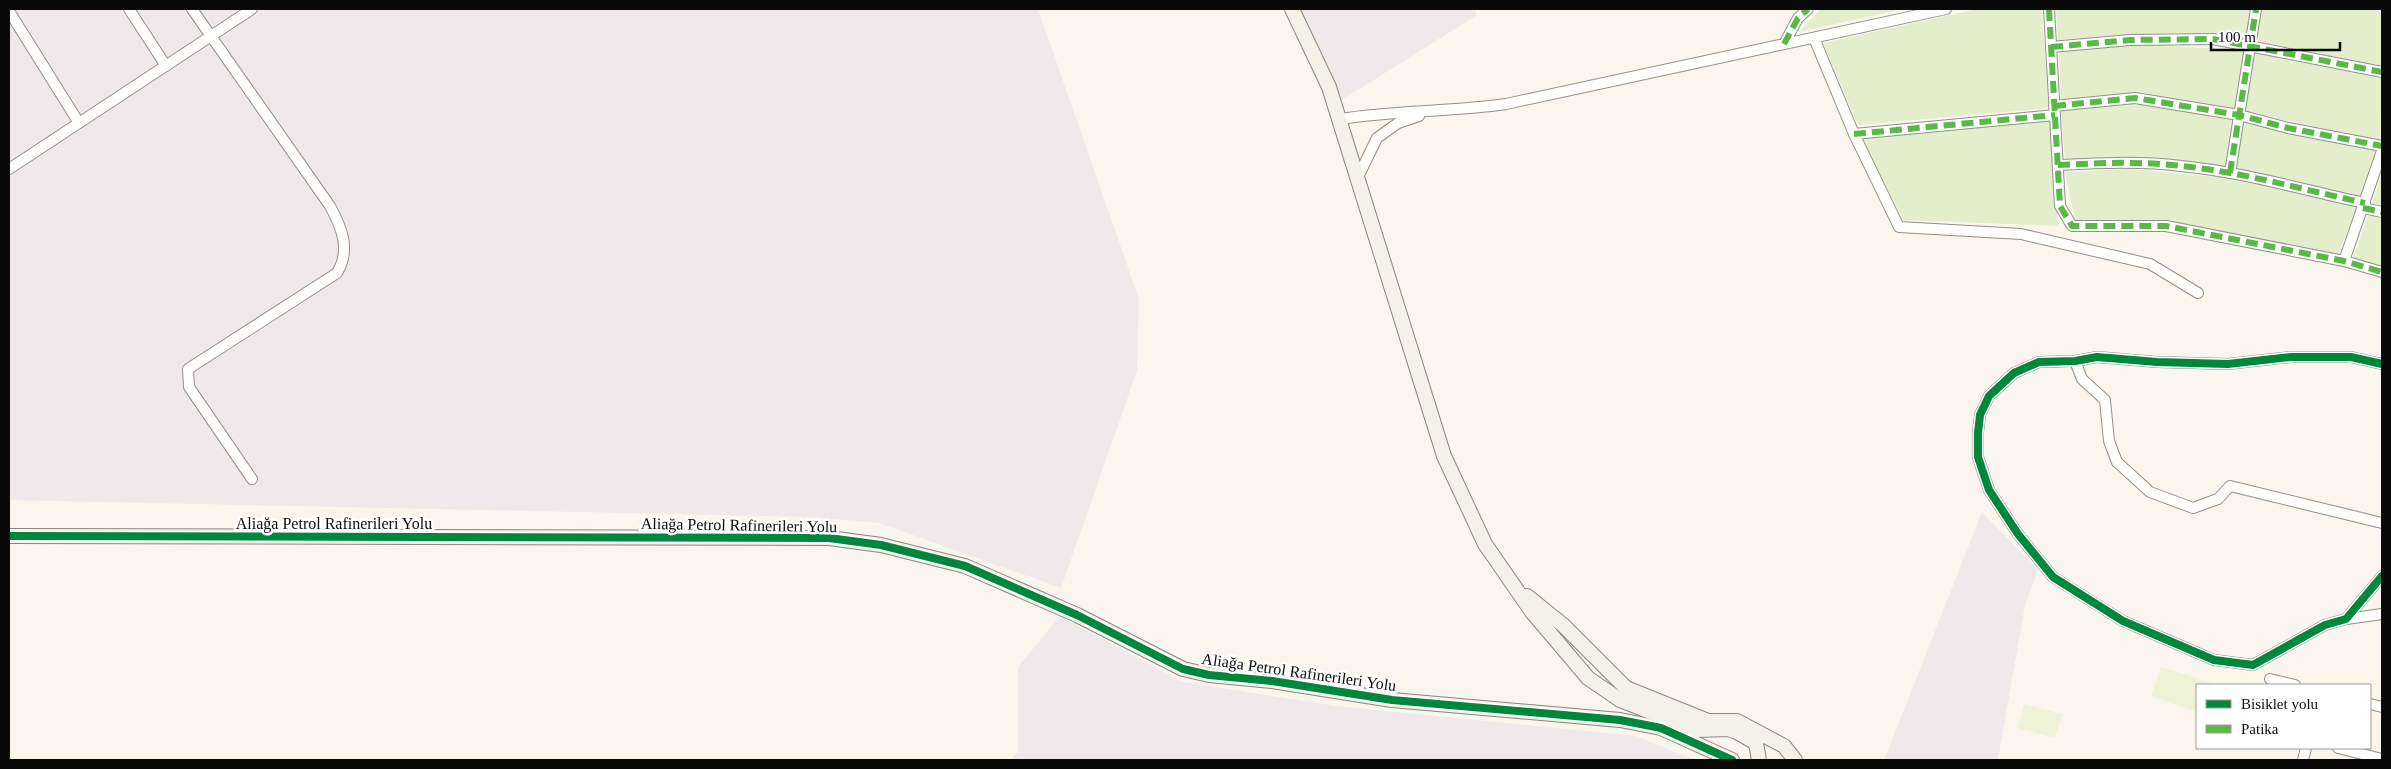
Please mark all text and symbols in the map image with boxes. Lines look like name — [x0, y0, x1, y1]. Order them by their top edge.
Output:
scale bar — [2211, 20, 2340, 52]
text: 100 m — [2218, 29, 2256, 45]
street label: Aliağa Petrol Rafinerileri Yolu — [236, 515, 432, 533]
street label: Aliağa Petrol Rafinerileri Yolu — [641, 515, 837, 536]
street label: Aliağa Petrol Rafinerileri Yolu — [1200, 650, 1397, 695]
legend — [2196, 684, 2371, 749]
text: Bisiklet yolu — [2241, 696, 2319, 712]
text: Patika — [2241, 721, 2279, 737]

